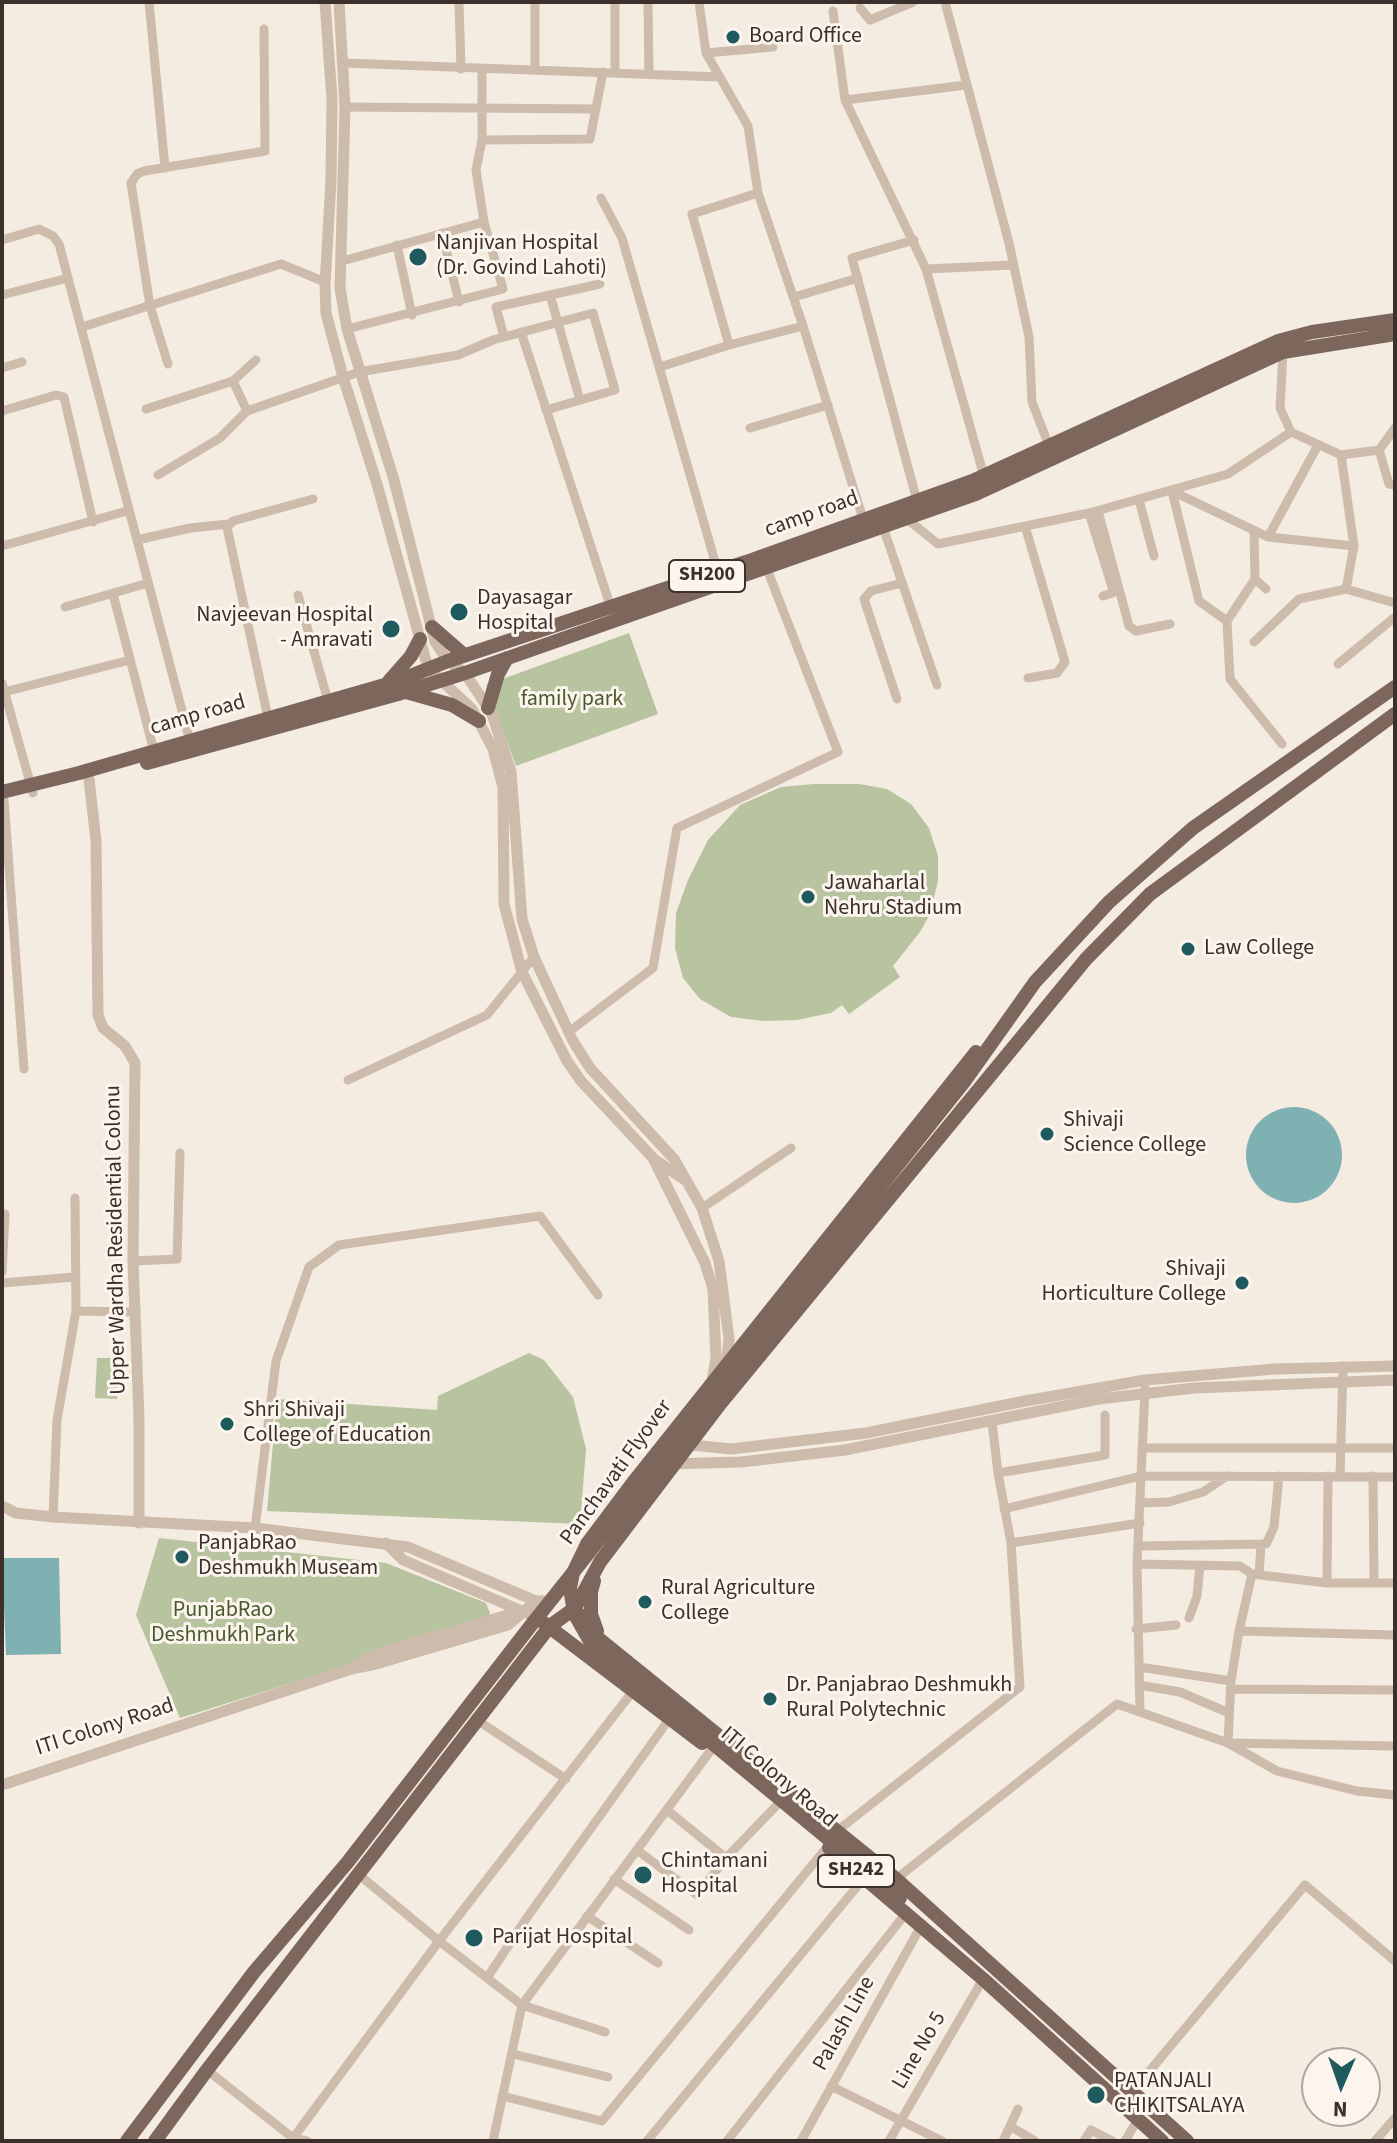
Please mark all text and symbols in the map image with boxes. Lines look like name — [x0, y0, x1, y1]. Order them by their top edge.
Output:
place label: Board Office — [749, 24, 862, 50]
marker: Board Office — [724, 28, 742, 46]
place label: Nanjivan Hospital (Dr. Govind Lahoti) — [436, 231, 607, 282]
marker: Nanjivan Hospital (Dr. Govind Lahoti) — [407, 246, 429, 268]
street label: camp road — [761, 486, 863, 544]
road number: SH200 — [669, 560, 745, 592]
place label: Dayasagar Hospital — [477, 586, 572, 638]
marker: Dayasagar Hospital — [448, 601, 470, 623]
place label: Navjeevan Hospital - Amravati — [196, 603, 373, 654]
marker: Navjeevan Hospital - Amravati — [380, 618, 402, 640]
park label: family park — [521, 687, 623, 713]
street label: camp road — [147, 690, 249, 742]
place label: Jawaharlal Nehru Stadium — [824, 871, 962, 922]
marker: Jawaharlal Nehru Stadium — [799, 888, 817, 906]
place label: Law College — [1204, 936, 1314, 962]
marker: Law College — [1179, 940, 1197, 958]
street label: Upper Wardha Residential Colonu — [101, 1085, 133, 1395]
place label: Shivaji Science College — [1063, 1108, 1206, 1160]
marker: Shivaji Science College — [1038, 1125, 1056, 1143]
place label: Shivaji Horticulture College — [1041, 1257, 1226, 1308]
marker: Shivaji Horticulture College — [1233, 1274, 1251, 1292]
street label: Panchavati Flyover — [556, 1395, 678, 1551]
place label: Shri Shivaji College of Education — [243, 1398, 431, 1450]
marker: Shri Shivaji College of Education — [218, 1415, 236, 1433]
place label: PanjabRao Deshmukh Museam — [198, 1531, 378, 1582]
marker: PanjabRao Deshmukh Museam — [173, 1548, 191, 1566]
place label: Rural Agriculture College — [661, 1576, 815, 1628]
marker: Rural Agriculture College — [636, 1593, 654, 1611]
park label: PunjabRao Deshmukh Park — [151, 1598, 295, 1650]
place label: Dr. Panjabrao Deshmukh Rural Polytechnic — [786, 1673, 1012, 1724]
marker: Dr. Panjabrao Deshmukh Rural Polytechnic — [761, 1690, 779, 1708]
street label: ITI Colony Road — [33, 1693, 177, 1763]
street label: ITI Colony Road — [714, 1722, 842, 1834]
place label: Chintamani Hospital — [661, 1849, 768, 1900]
road number: SH242 — [818, 1855, 894, 1887]
marker: Chintamani Hospital — [632, 1864, 654, 1886]
place label: Parijat Hospital — [492, 1925, 632, 1951]
marker: Parijat Hospital — [463, 1927, 485, 1949]
street label: Palash Line — [808, 1972, 882, 2076]
street label: Line No 5 — [887, 2008, 953, 2094]
north arrow — [1301, 2047, 1381, 2127]
place label: PATANJALI CHIKITSALAYA — [1114, 2069, 1244, 2120]
marker: PATANJALI CHIKITSALAYA — [1085, 2084, 1107, 2106]
text: N — [1332, 2093, 1348, 2125]

